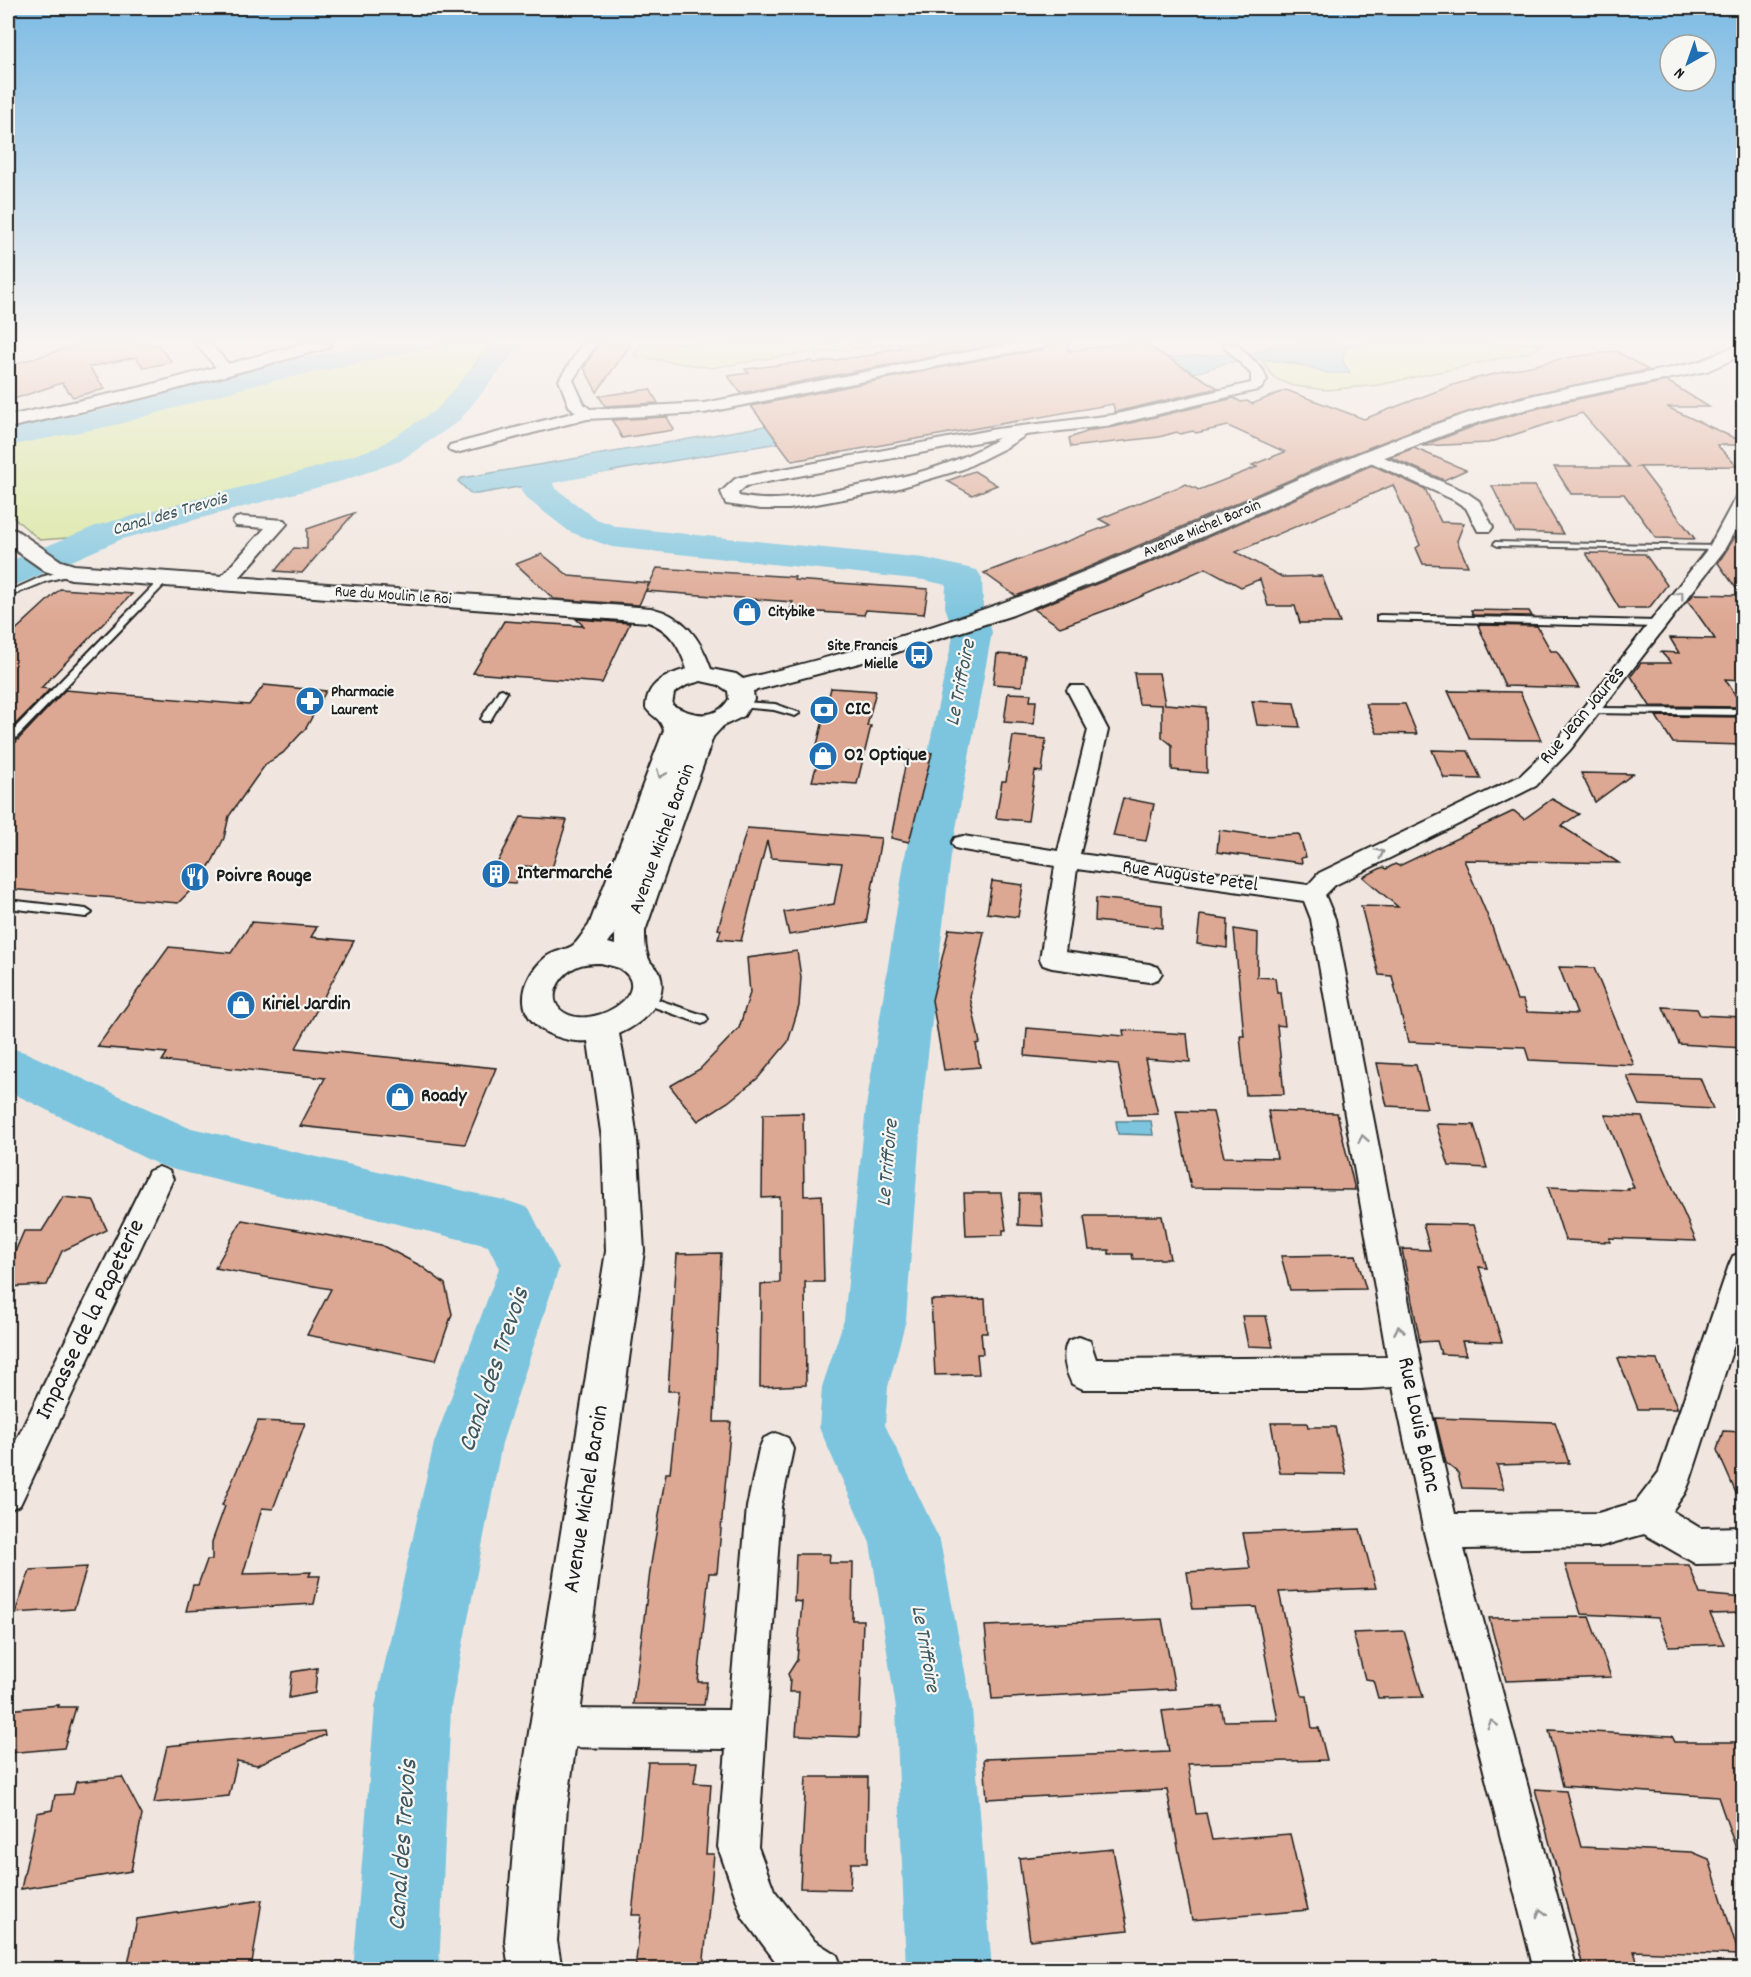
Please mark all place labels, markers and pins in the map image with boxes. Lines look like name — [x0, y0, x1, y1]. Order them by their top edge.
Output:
shop icon: Citybike — [731, 596, 763, 628]
place label: Citybike — [768, 601, 815, 624]
place label: Site Francis Mielle — [827, 635, 898, 676]
bus stop icon: Site Francis Mielle — [903, 639, 935, 671]
place label: Pharmacie Laurent — [331, 681, 394, 722]
pharmacy icon: Pharmacie Laurent — [294, 685, 326, 717]
bank icon: CIC — [808, 694, 840, 726]
place label: CIC — [845, 696, 871, 724]
shop icon: O2 Optique — [807, 740, 839, 772]
place label: O2 Optique — [844, 742, 927, 770]
building icon: Intermarché — [480, 858, 512, 890]
place label: Intermarché — [517, 860, 613, 888]
restaurant icon: Poivre Rouge — [179, 861, 211, 893]
place label: Poivre Rouge — [216, 863, 312, 891]
shop icon: Kiriel Jardin — [225, 989, 257, 1021]
place label: Kiriel Jardin — [262, 991, 350, 1019]
shop icon: Roady — [384, 1081, 416, 1113]
place label: Roady — [421, 1083, 467, 1111]

